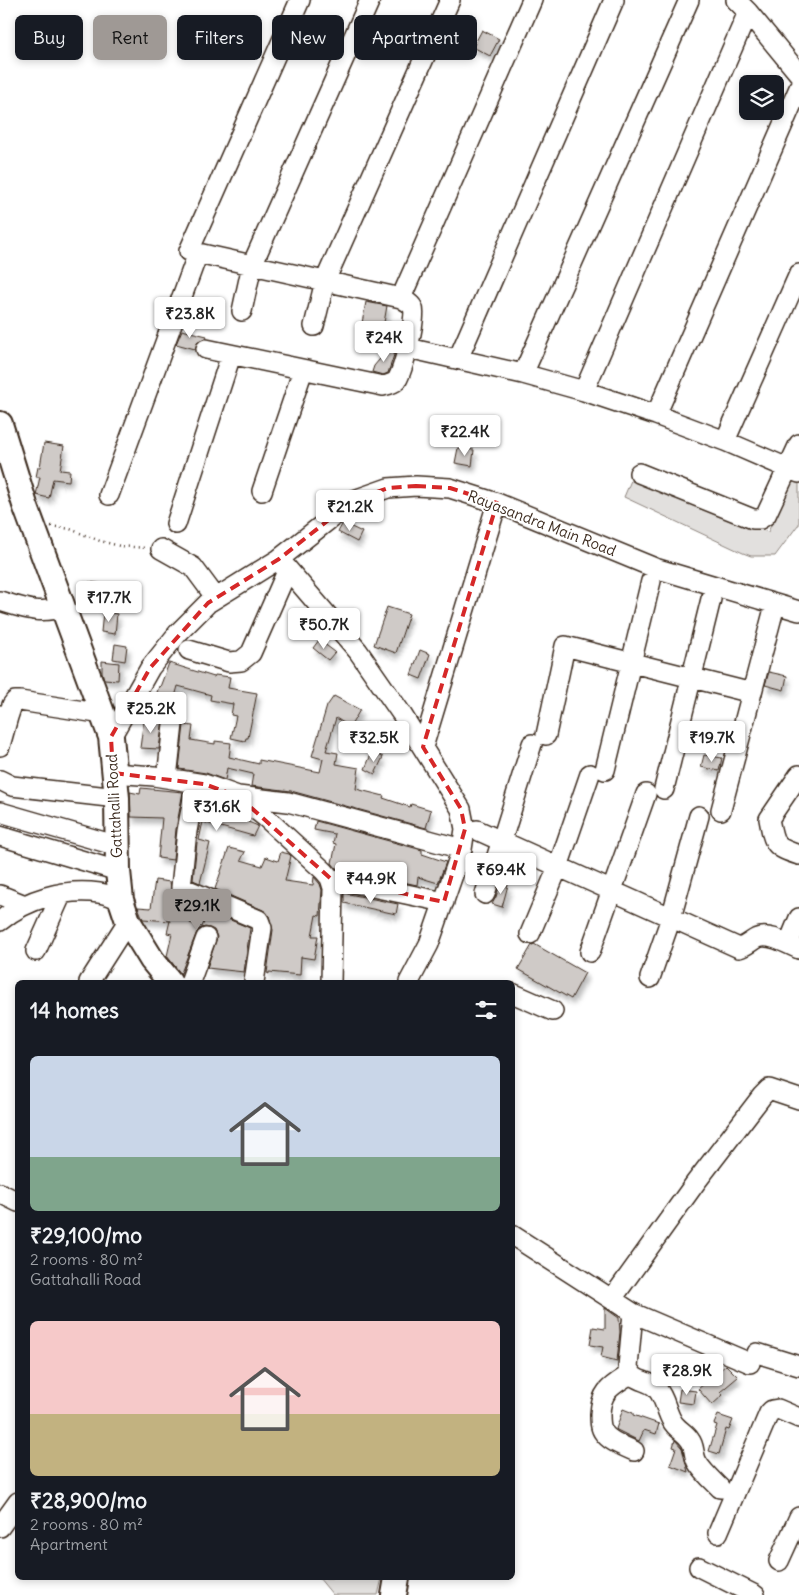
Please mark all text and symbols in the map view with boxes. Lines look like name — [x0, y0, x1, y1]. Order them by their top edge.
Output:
chip: Buy — [15, 15, 83, 60]
chip: Rent — [93, 15, 167, 60]
chip: Filters — [177, 15, 262, 60]
chip: New — [272, 15, 344, 60]
chip: Apartment — [354, 15, 477, 60]
map controls — [739, 75, 784, 120]
button: layers — [739, 75, 784, 120]
pin: ₹23.8K — [149, 296, 231, 339]
text: ₹23.8K — [165, 303, 215, 323]
pin: ₹24K — [354, 320, 414, 363]
text: ₹24K — [366, 327, 402, 347]
pin: ₹22.4K — [424, 414, 506, 457]
text: ₹22.4K — [441, 421, 489, 441]
street label: Rayasandra Main Road — [465, 486, 619, 560]
pin: ₹21.2K — [309, 490, 391, 532]
text: ₹21.2K — [327, 496, 373, 516]
pin: ₹17.7K — [68, 580, 150, 623]
text: ₹17.7K — [87, 587, 131, 607]
pin: ₹50.7K — [283, 608, 365, 650]
text: ₹50.7K — [299, 614, 349, 634]
pin: ₹25.2K — [110, 692, 192, 734]
text: ₹25.2K — [126, 698, 176, 718]
pin: ₹32.5K — [333, 720, 415, 763]
pin: ₹19.7K — [671, 720, 753, 763]
text: ₹32.5K — [349, 727, 399, 747]
text: ₹19.7K — [689, 727, 735, 747]
street label: Gattahalli Road — [102, 753, 126, 858]
pin: ₹31.6K — [176, 790, 258, 832]
text: ₹31.6K — [194, 796, 240, 816]
pin: ₹69.4K — [460, 852, 542, 895]
text: ₹69.4K — [476, 859, 526, 879]
pin: ₹44.9K — [330, 862, 412, 904]
text: ₹44.9K — [346, 868, 396, 888]
pin: ₹29.1K — [156, 888, 238, 931]
text: ₹29.1K — [174, 895, 220, 915]
icon: filters — [472, 996, 500, 1024]
text: 14 homes — [30, 997, 119, 1024]
icon: home — [220, 1089, 310, 1179]
text: ₹29,100/mo — [30, 1222, 142, 1249]
text: 2 rooms · 80 m² — [30, 1249, 143, 1269]
text: Gattahalli Road — [30, 1269, 141, 1289]
icon: home — [220, 1354, 310, 1444]
pin: ₹28.9K — [646, 1354, 728, 1396]
text: ₹28.9K — [662, 1360, 712, 1380]
text: ₹28,900/mo — [30, 1487, 147, 1514]
text: 2 rooms · 80 m² — [30, 1514, 143, 1534]
text: Apartment — [30, 1534, 108, 1554]

